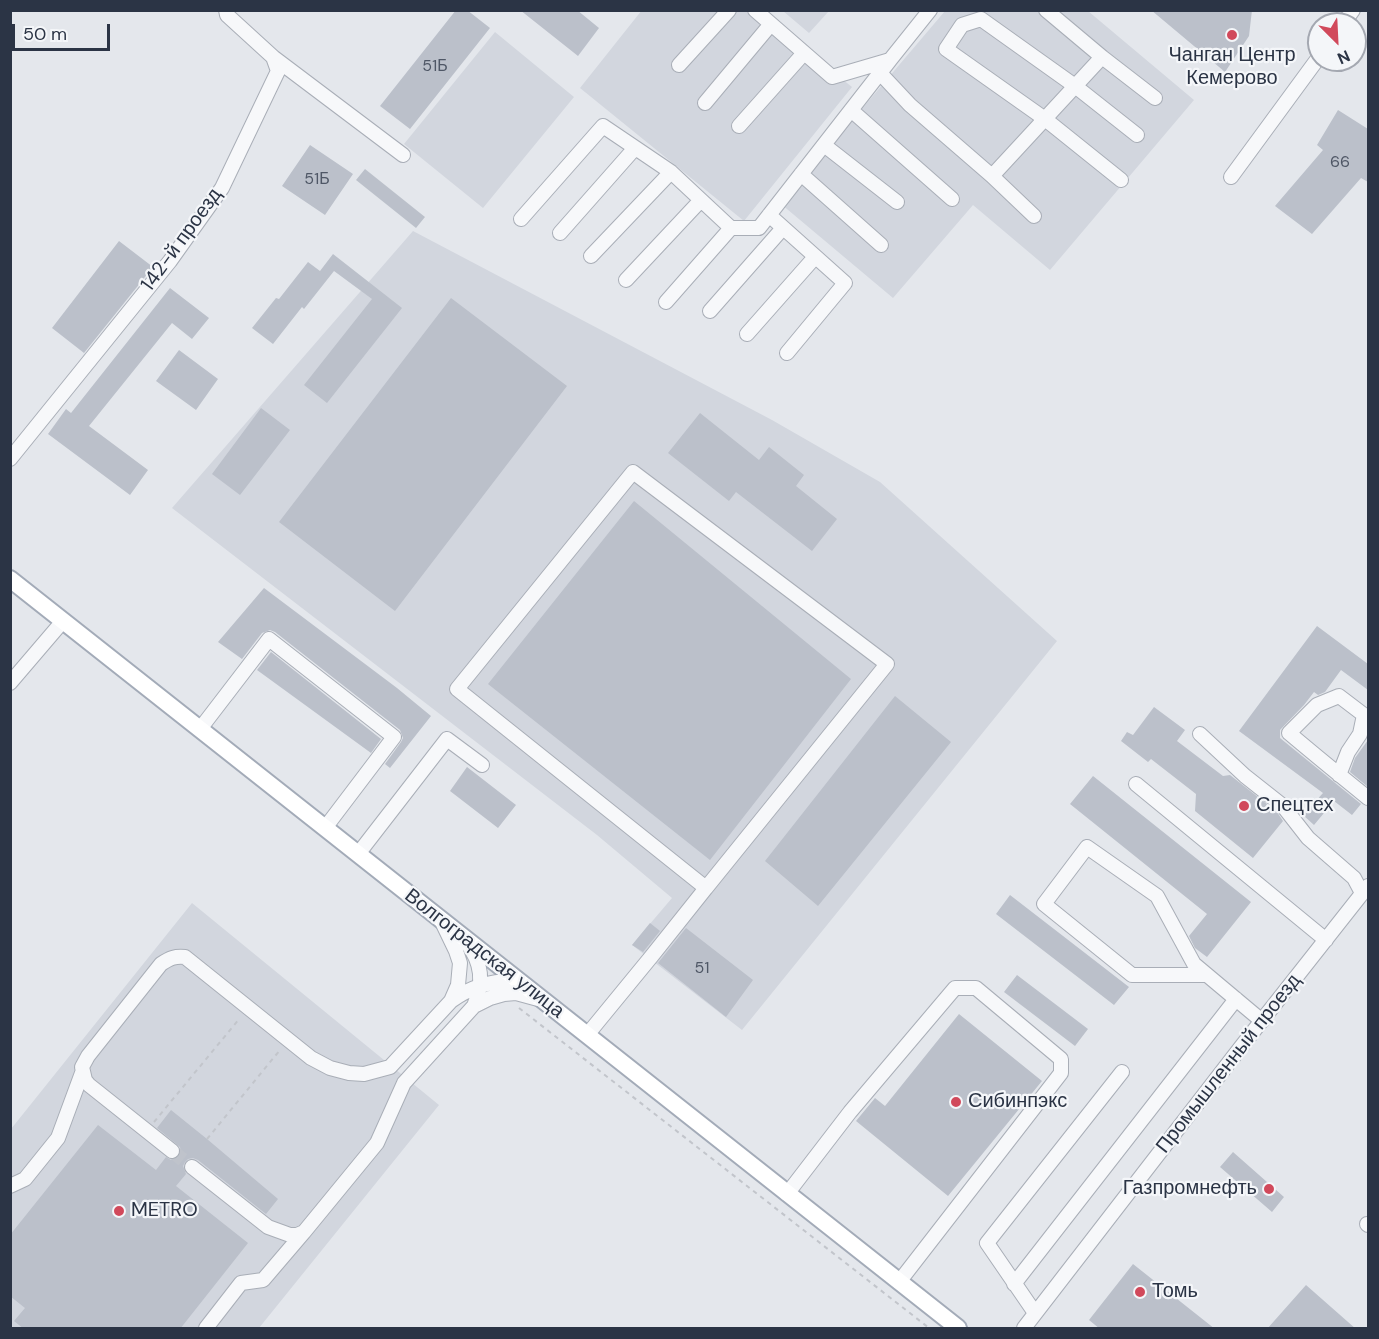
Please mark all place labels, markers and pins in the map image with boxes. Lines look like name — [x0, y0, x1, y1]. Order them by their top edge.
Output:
marker: Чанган Центр Кемерово — [1225, 28, 1239, 42]
place label: Чанган Центр Кемерово — [1168, 44, 1296, 91]
place label: Спецтех — [1256, 794, 1333, 818]
marker: Спецтех — [1237, 799, 1251, 813]
place label: Сибинпэкс — [968, 1090, 1067, 1114]
marker: Сибинпэкс — [949, 1095, 963, 1109]
place label: Газпромнефть — [1123, 1177, 1257, 1201]
marker: Газпромнефть — [1262, 1182, 1276, 1196]
place label: METRO — [131, 1199, 198, 1223]
marker: METRO — [112, 1204, 126, 1218]
place label: Томь — [1152, 1280, 1198, 1304]
marker: Томь — [1133, 1285, 1147, 1299]

